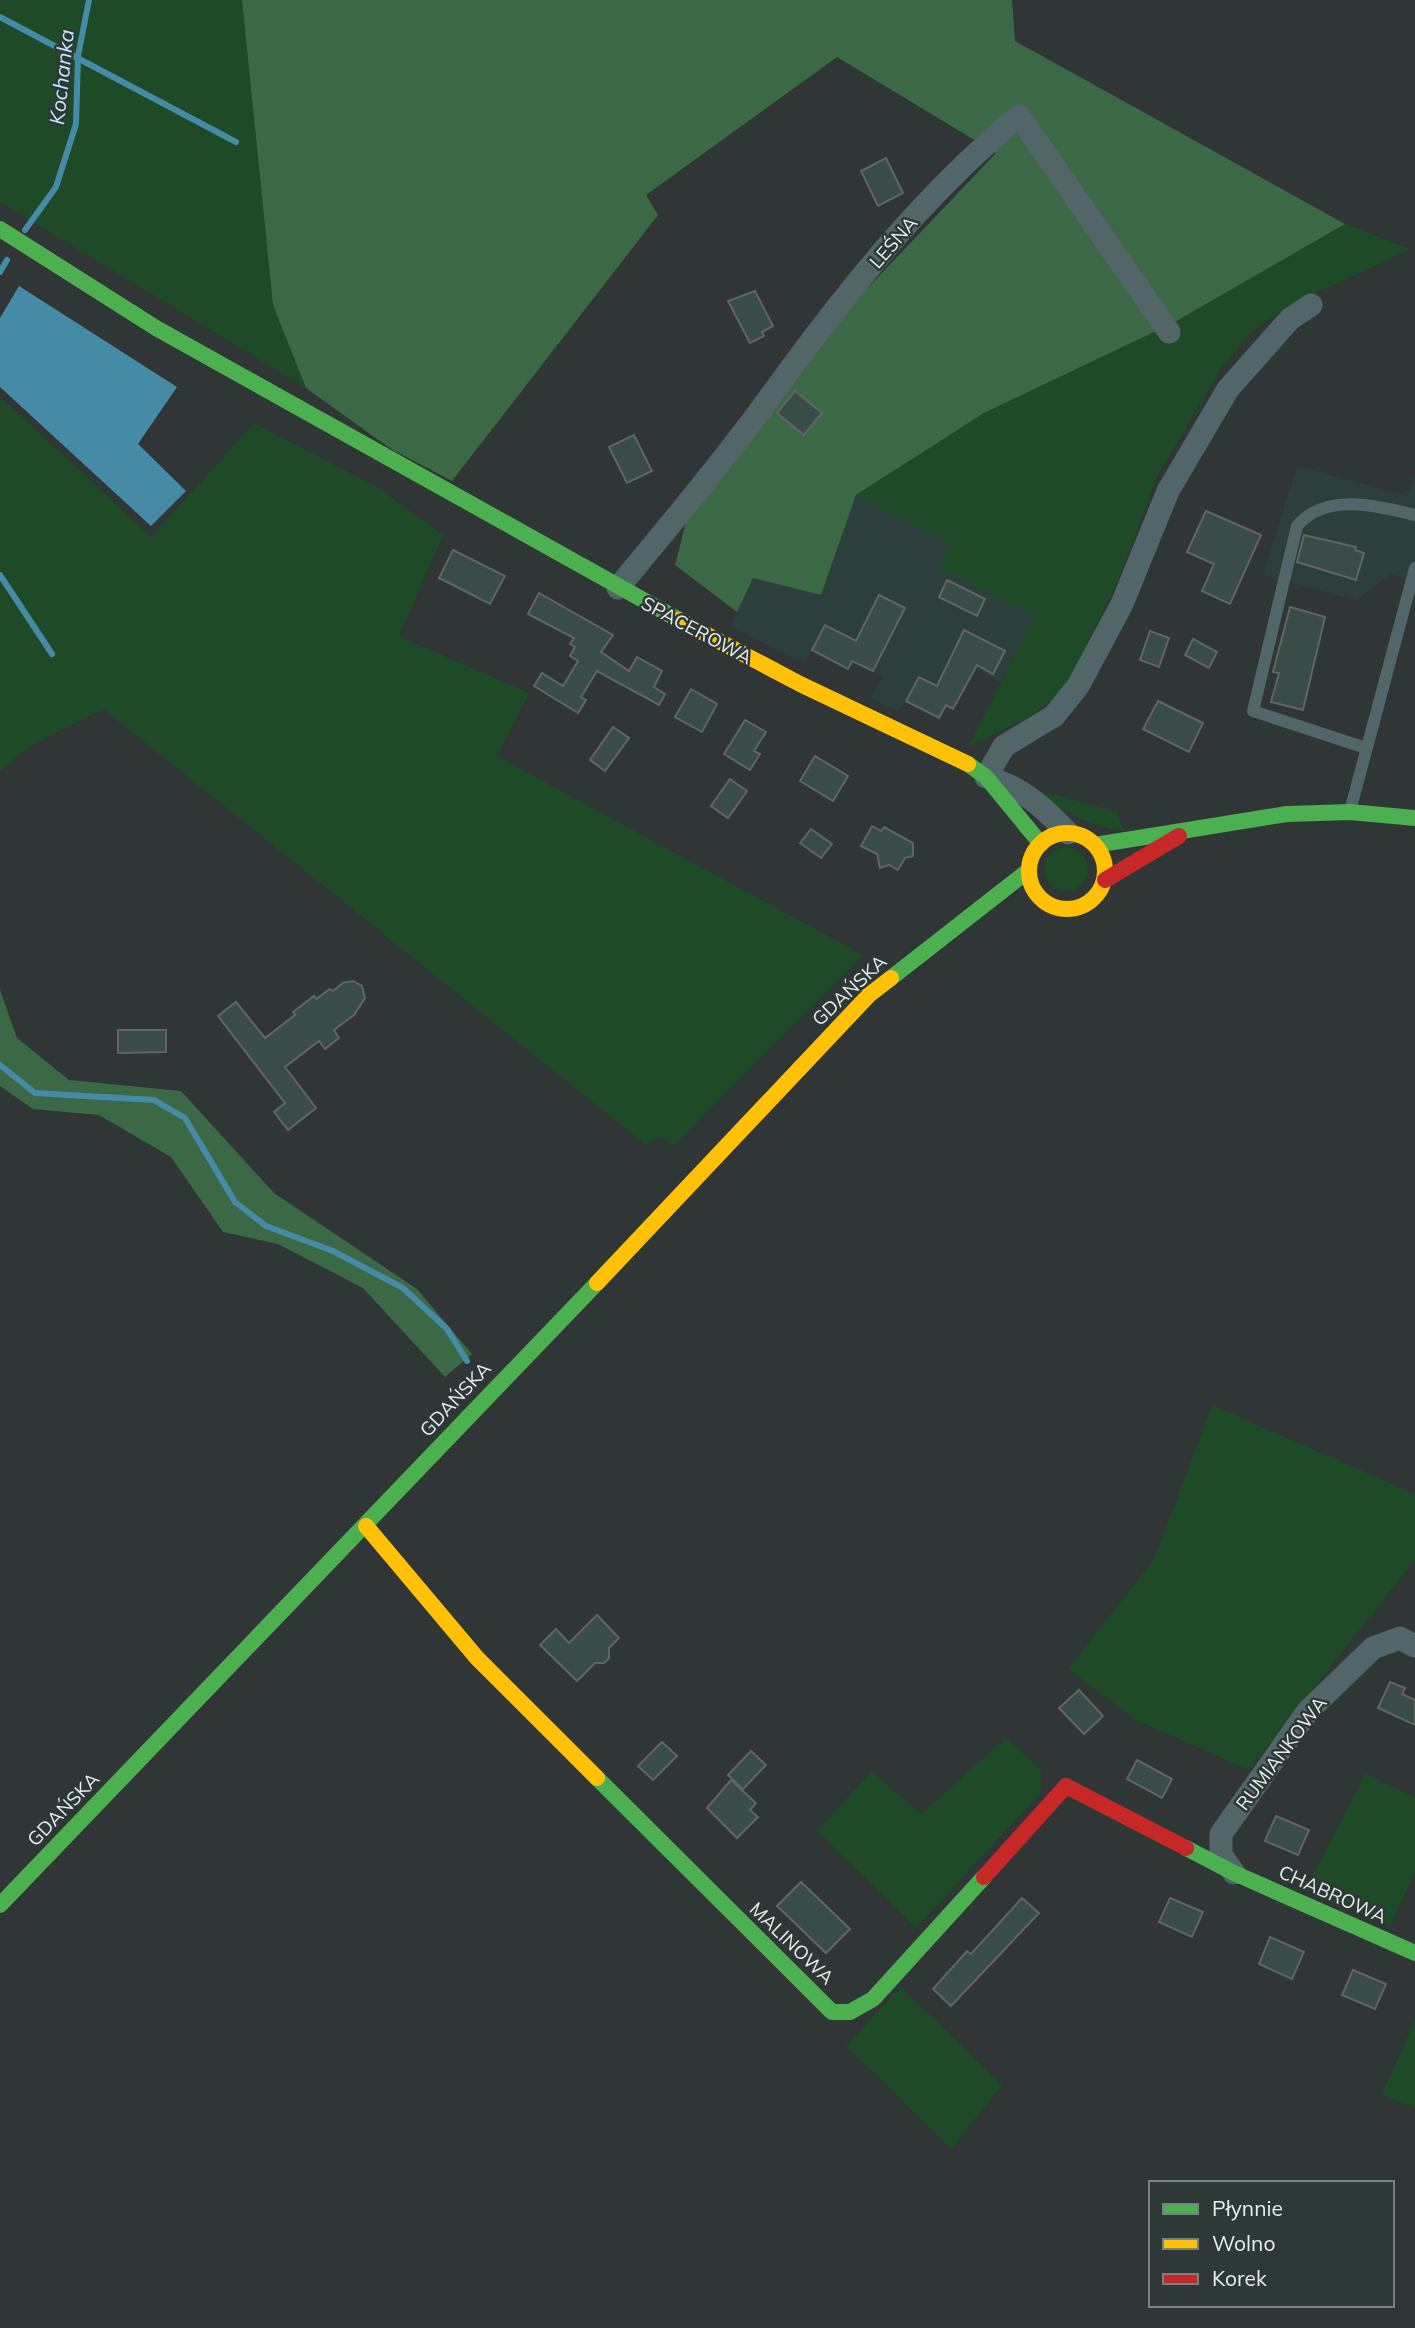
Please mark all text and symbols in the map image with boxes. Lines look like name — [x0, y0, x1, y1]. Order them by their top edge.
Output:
water label: Kochanka — [43, 28, 79, 126]
street label: LEŚNA — [864, 211, 922, 273]
street label: SPACEROWA — [637, 591, 757, 669]
street label: GDAŃSKA — [807, 949, 891, 1031]
street label: GDAŃSKA — [414, 1357, 496, 1441]
street label: RUMIANKOWA — [1230, 1691, 1332, 1815]
street label: GDAŃSKA — [22, 1767, 104, 1851]
street label: CHABROWA — [1275, 1859, 1391, 1929]
street label: MALINOWA — [745, 1897, 839, 1989]
legend — [1149, 2181, 1394, 2307]
text: Płynnie — [1212, 2195, 1283, 2221]
text: Wolno — [1212, 2230, 1275, 2256]
text: Korek — [1212, 2265, 1267, 2291]

